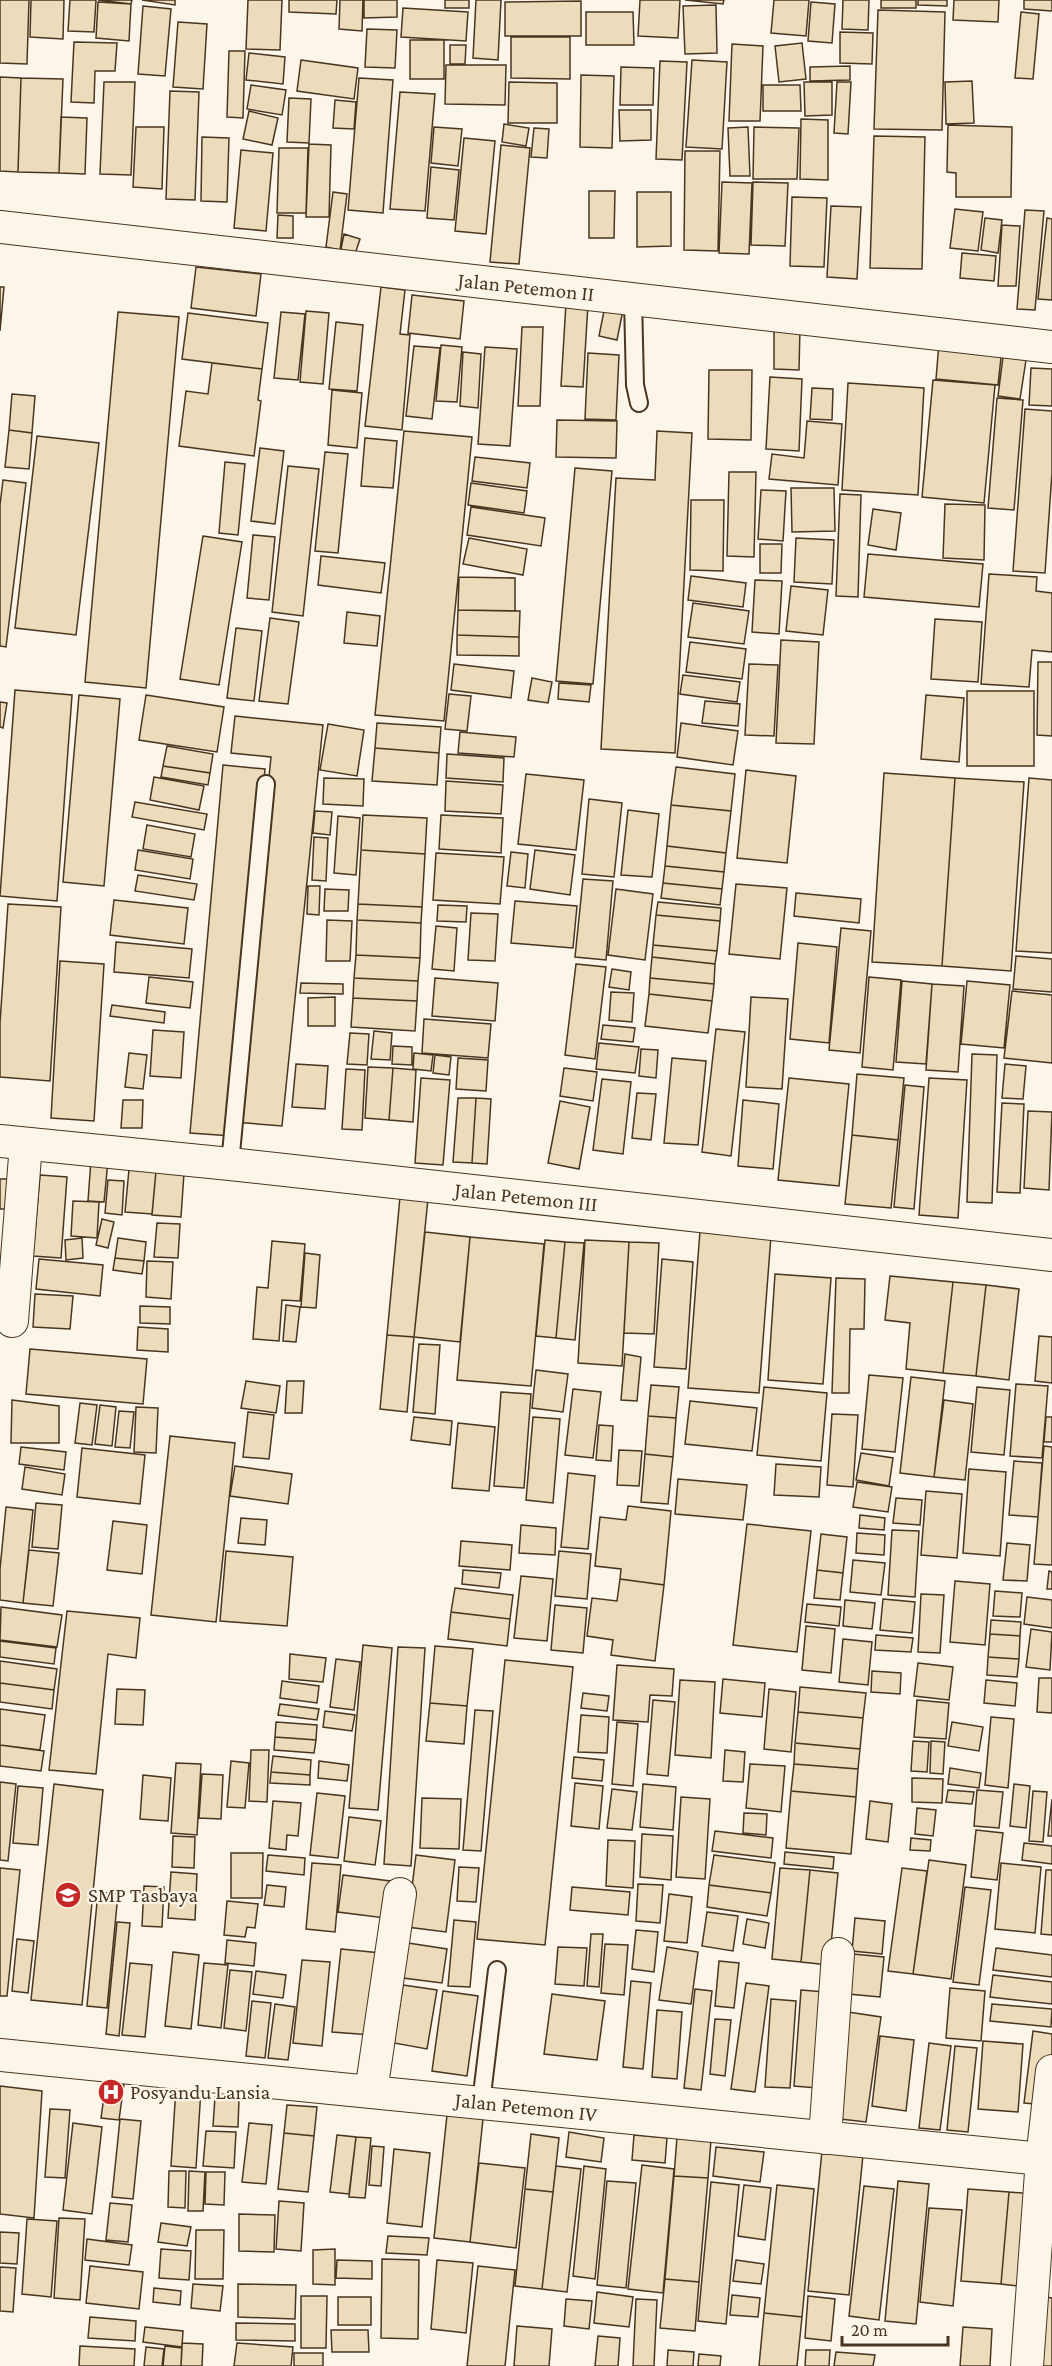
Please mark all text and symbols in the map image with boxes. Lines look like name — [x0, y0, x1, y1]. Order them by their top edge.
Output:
street label: Jalan Petemon II — [455, 268, 595, 306]
street label: Jalan Petemon III — [451, 1177, 599, 1216]
school or university icon: SMP Tasbaya — [53, 1880, 83, 1910]
place label: SMP Tasbaya — [88, 1883, 198, 1907]
hospital icon: Posyandu Lansia — [96, 2077, 126, 2107]
place label: Posyandu Lansia — [130, 2080, 271, 2104]
street label: Jalan Petemon IV — [452, 2087, 598, 2126]
scale bar — [842, 2309, 948, 2347]
text: 20 m — [851, 2320, 888, 2340]

